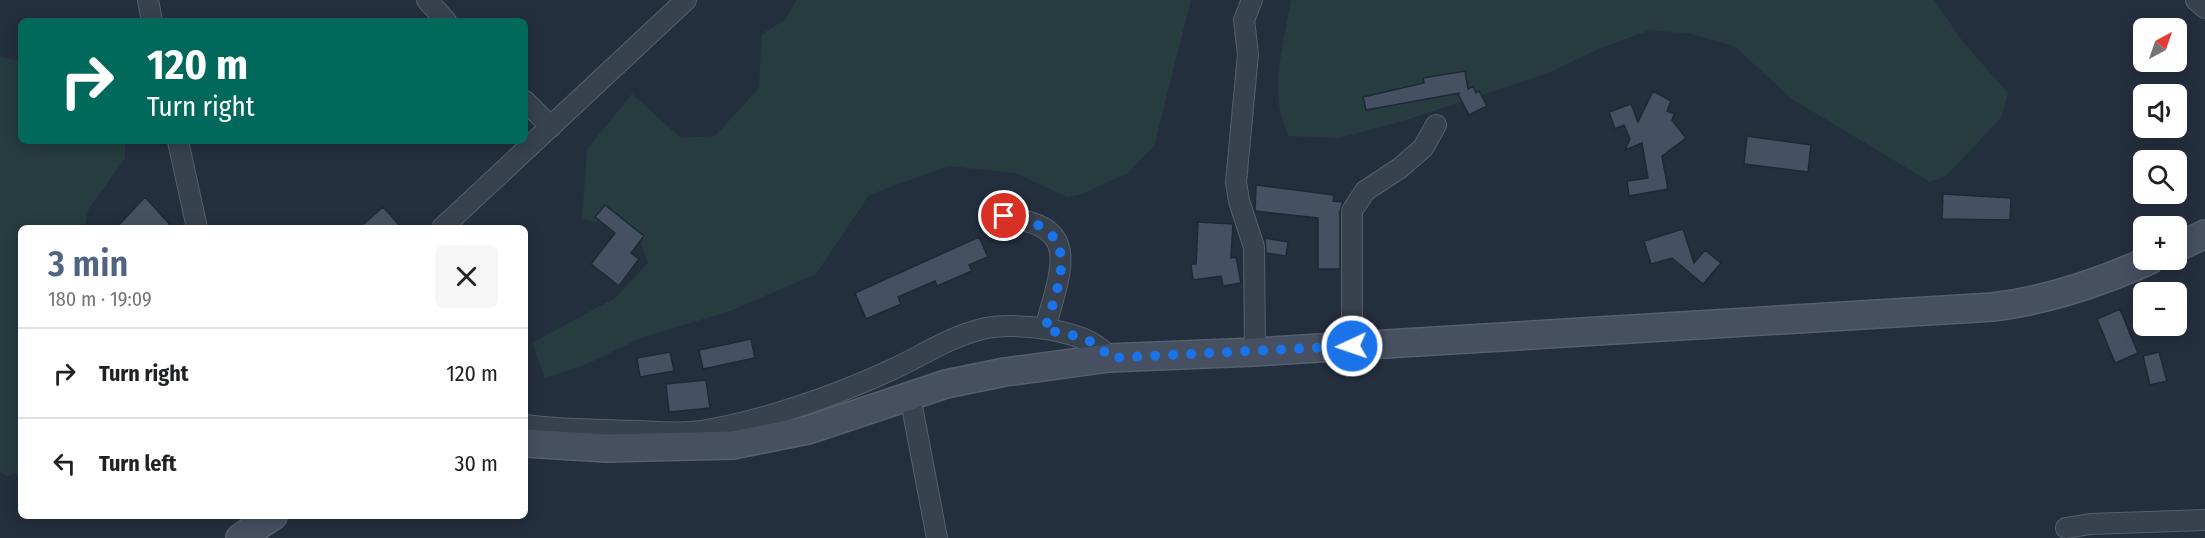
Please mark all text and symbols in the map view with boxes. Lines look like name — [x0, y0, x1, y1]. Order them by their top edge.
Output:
north arrow — [2133, 18, 2187, 72]
map controls — [2133, 18, 2187, 336]
text: 120 m — [147, 40, 248, 90]
icon: right — [48, 42, 126, 120]
button: sound — [2133, 84, 2187, 138]
text: Turn right — [147, 91, 255, 123]
button: search — [2133, 150, 2187, 204]
pin — [978, 190, 1029, 241]
icon: arrive — [987, 199, 1020, 232]
button: + — [2133, 216, 2187, 270]
text: 3 min — [48, 242, 128, 286]
button: close — [435, 245, 498, 308]
button: − — [2133, 282, 2187, 336]
text: 180 m · 19:09 — [48, 287, 152, 311]
position arrow — [1320, 314, 1384, 378]
icon: right — [48, 357, 81, 390]
text: Turn right — [99, 360, 188, 387]
text: 120 m — [446, 360, 498, 387]
icon: left — [48, 447, 81, 480]
text: Turn left — [99, 450, 177, 477]
text: 30 m — [455, 450, 498, 477]

